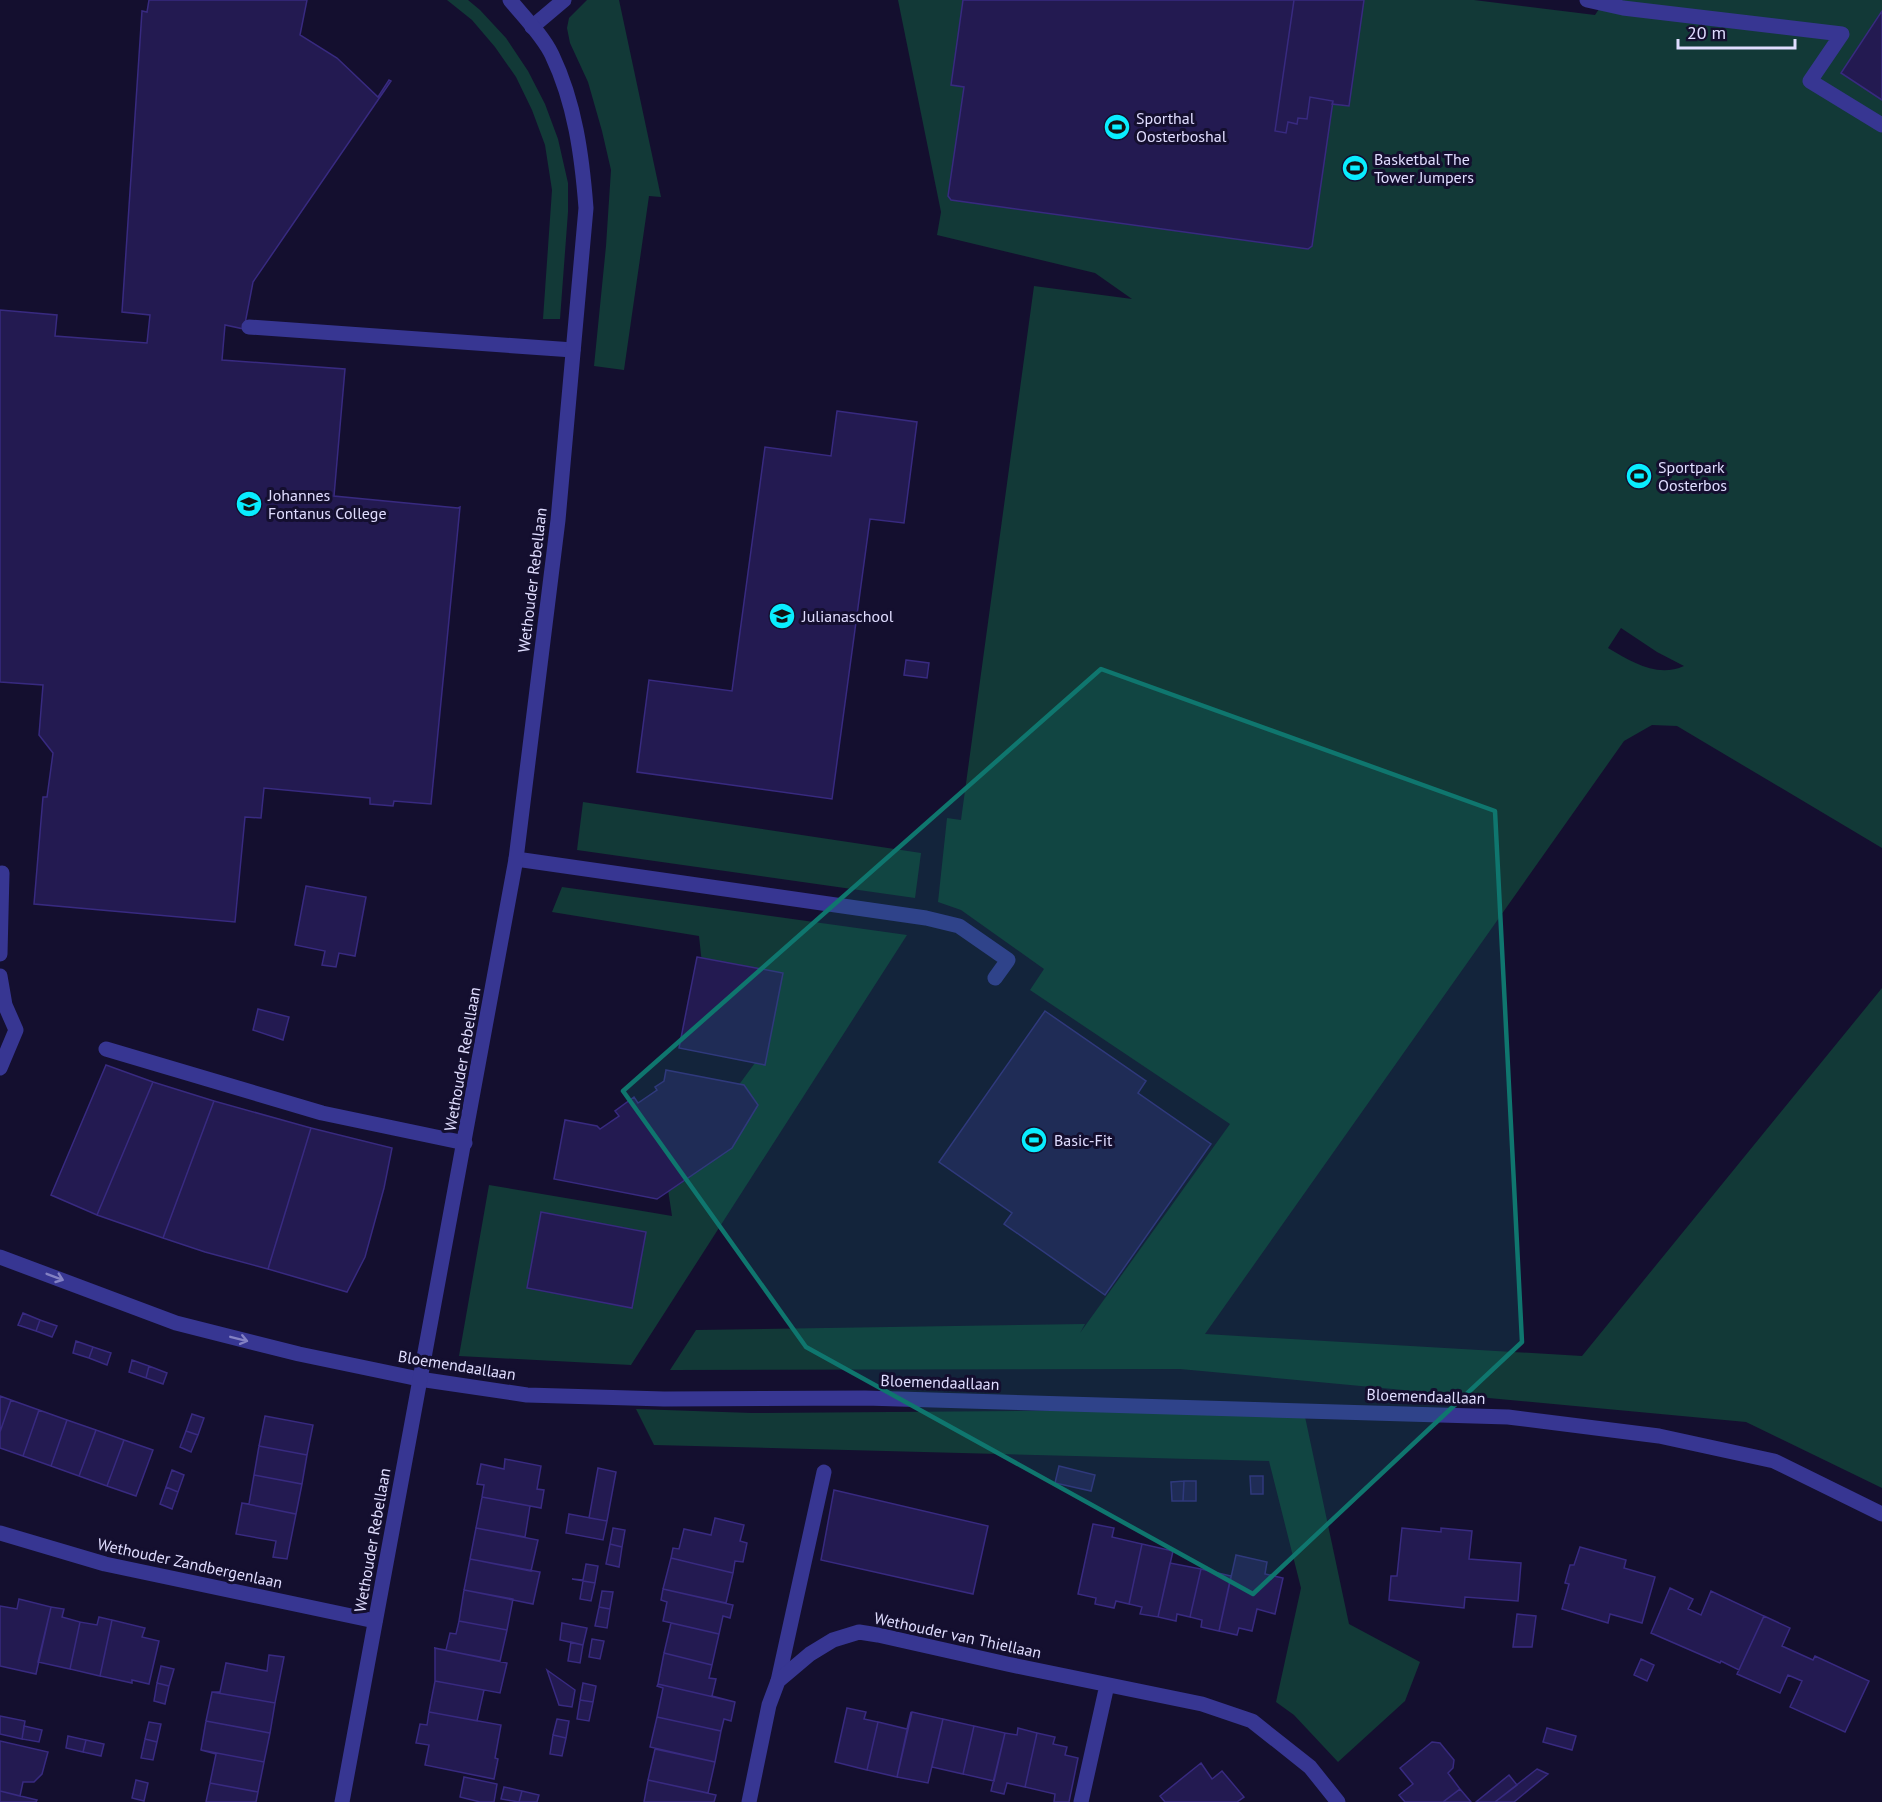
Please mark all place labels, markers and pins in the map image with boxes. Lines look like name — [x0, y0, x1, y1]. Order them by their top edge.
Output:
place label: Sporthal Oosterboshal — [1136, 108, 1227, 146]
sports icon: Sporthal Oosterboshal — [1102, 112, 1132, 142]
place label: Basketbal The Tower Jumpers — [1374, 149, 1474, 187]
sports icon: Basketbal The Tower Jumpers — [1340, 153, 1370, 183]
place label: Sportpark Oosterbos — [1658, 457, 1727, 495]
sports icon: Sportpark Oosterbos — [1624, 461, 1654, 491]
place label: Johannes Fontanus College — [267, 485, 387, 523]
school or university icon: Johannes Fontanus College — [234, 489, 264, 519]
school or university icon: Julianaschool — [767, 601, 797, 631]
place label: Julianaschool — [801, 606, 894, 626]
sports icon: Basic-Fit — [1019, 1125, 1049, 1155]
place label: Basic-Fit — [1054, 1130, 1113, 1150]

